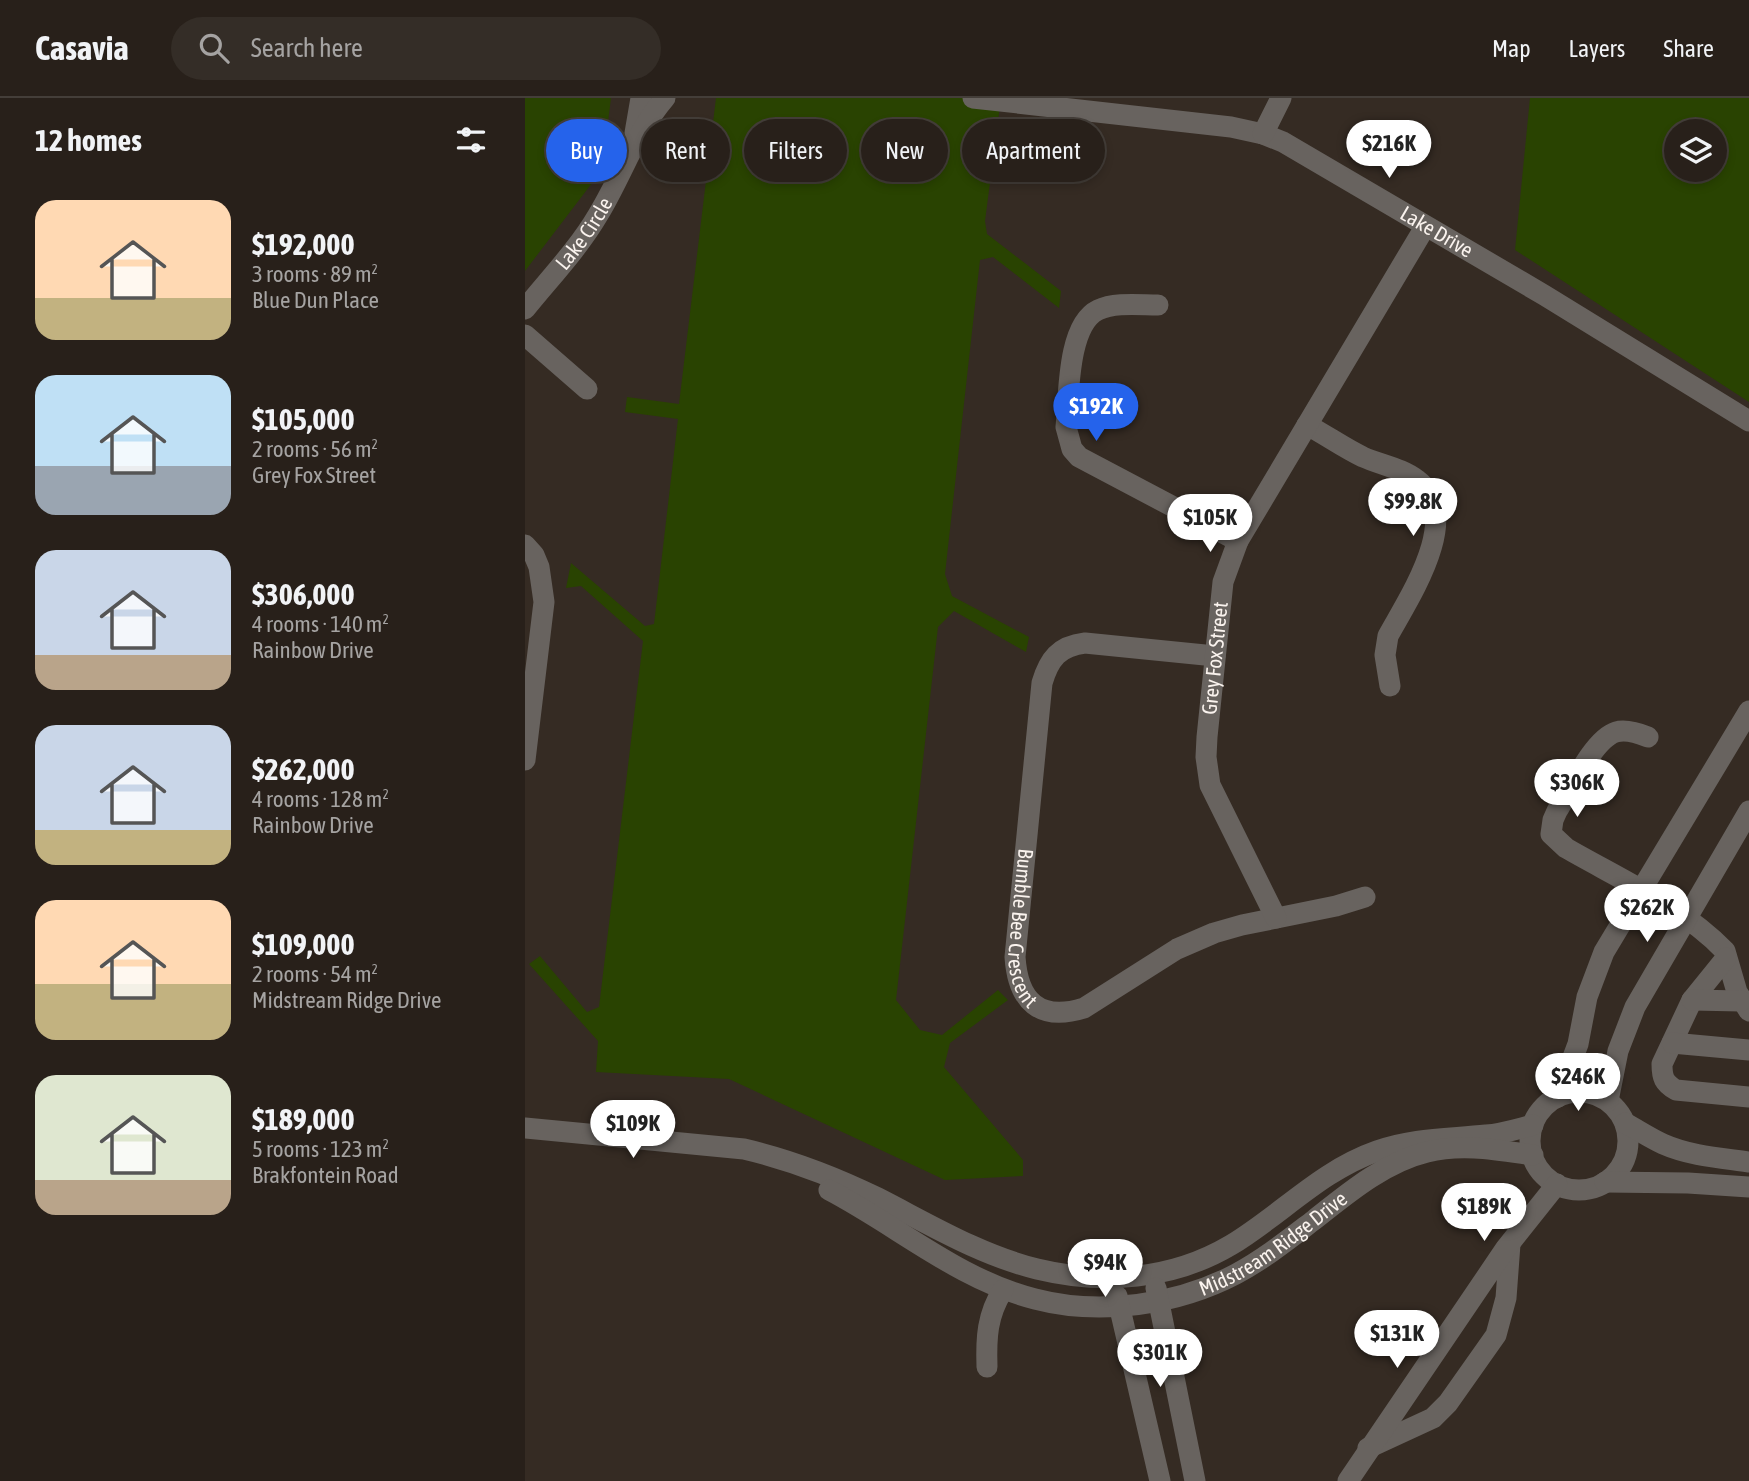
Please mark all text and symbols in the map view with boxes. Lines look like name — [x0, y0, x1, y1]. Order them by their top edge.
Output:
search box — [171, 17, 661, 80]
text: Casavia — [35, 29, 129, 67]
icon: search — [195, 29, 233, 67]
text: Search here — [251, 33, 363, 63]
text: Map — [1492, 35, 1531, 62]
text: Layers — [1569, 35, 1625, 62]
text: Share — [1663, 35, 1714, 62]
chip: Buy — [546, 119, 627, 182]
chip: Rent — [641, 119, 730, 182]
chip: Filters — [744, 119, 847, 182]
chip: New — [861, 119, 948, 182]
chip: Apartment — [962, 119, 1105, 182]
map controls — [1664, 119, 1727, 182]
button: layers — [1664, 119, 1727, 182]
pin: $216K — [1340, 120, 1438, 180]
icon: filters — [452, 121, 490, 159]
text: 12 homes — [35, 123, 142, 157]
text: $216K — [1362, 130, 1416, 156]
street label: Lake Circle — [550, 193, 617, 274]
street label: Lake Drive — [1397, 201, 1478, 262]
text: $192,000 — [252, 227, 355, 261]
icon: home — [91, 228, 175, 312]
text: 3 rooms · 89 m² — [252, 261, 378, 287]
text: Blue Dun Place — [252, 287, 379, 313]
pin: $192K — [1047, 384, 1145, 443]
text: $192K — [1069, 393, 1123, 419]
text: $105,000 — [252, 402, 355, 436]
icon: home — [91, 403, 175, 487]
text: 2 rooms · 56 m² — [252, 436, 378, 462]
text: Grey Fox Street — [252, 462, 376, 488]
pin: $99.8K — [1356, 478, 1470, 538]
text: $99.8K — [1384, 488, 1442, 514]
pin: $105K — [1161, 494, 1259, 554]
text: $105K — [1183, 504, 1237, 530]
text: $306,000 — [252, 577, 355, 611]
icon: home — [91, 578, 175, 662]
street label: Grey Fox Street — [1196, 600, 1232, 716]
text: 4 rooms · 140 m² — [252, 611, 389, 637]
text: Rainbow Drive — [252, 637, 374, 663]
text: $262,000 — [252, 752, 355, 786]
icon: home — [91, 753, 175, 837]
pin: $306K — [1528, 760, 1626, 819]
text: $306K — [1550, 769, 1604, 795]
text: 4 rooms · 128 m² — [252, 786, 389, 812]
text: Rainbow Drive — [252, 812, 374, 838]
street label: Bumble Bee Crescent — [1004, 848, 1043, 1012]
pin: $262K — [1598, 884, 1696, 944]
text: $262K — [1620, 894, 1674, 920]
text: $109,000 — [252, 927, 355, 961]
icon: home — [91, 928, 175, 1012]
text: 2 rooms · 54 m² — [252, 961, 378, 987]
text: Midstream Ridge Drive — [252, 987, 441, 1013]
pin: $246K — [1529, 1054, 1627, 1113]
text: $246K — [1551, 1063, 1605, 1089]
pin: $109K — [584, 1100, 682, 1160]
text: $189,000 — [252, 1102, 355, 1136]
icon: home — [91, 1103, 175, 1187]
text: $109K — [606, 1110, 660, 1136]
text: 5 rooms · 123 m² — [252, 1136, 389, 1162]
text: Brakfontein Road — [252, 1162, 399, 1188]
pin: $189K — [1435, 1184, 1533, 1243]
street label: Midstream Ridge Drive — [1195, 1186, 1351, 1300]
text: $189K — [1457, 1193, 1511, 1219]
pin: $94K — [1064, 1240, 1146, 1299]
text: $94K — [1084, 1249, 1126, 1275]
pin: $131K — [1348, 1310, 1446, 1370]
text: $131K — [1370, 1320, 1424, 1346]
pin: $301K — [1111, 1330, 1209, 1389]
text: $301K — [1133, 1339, 1187, 1365]

